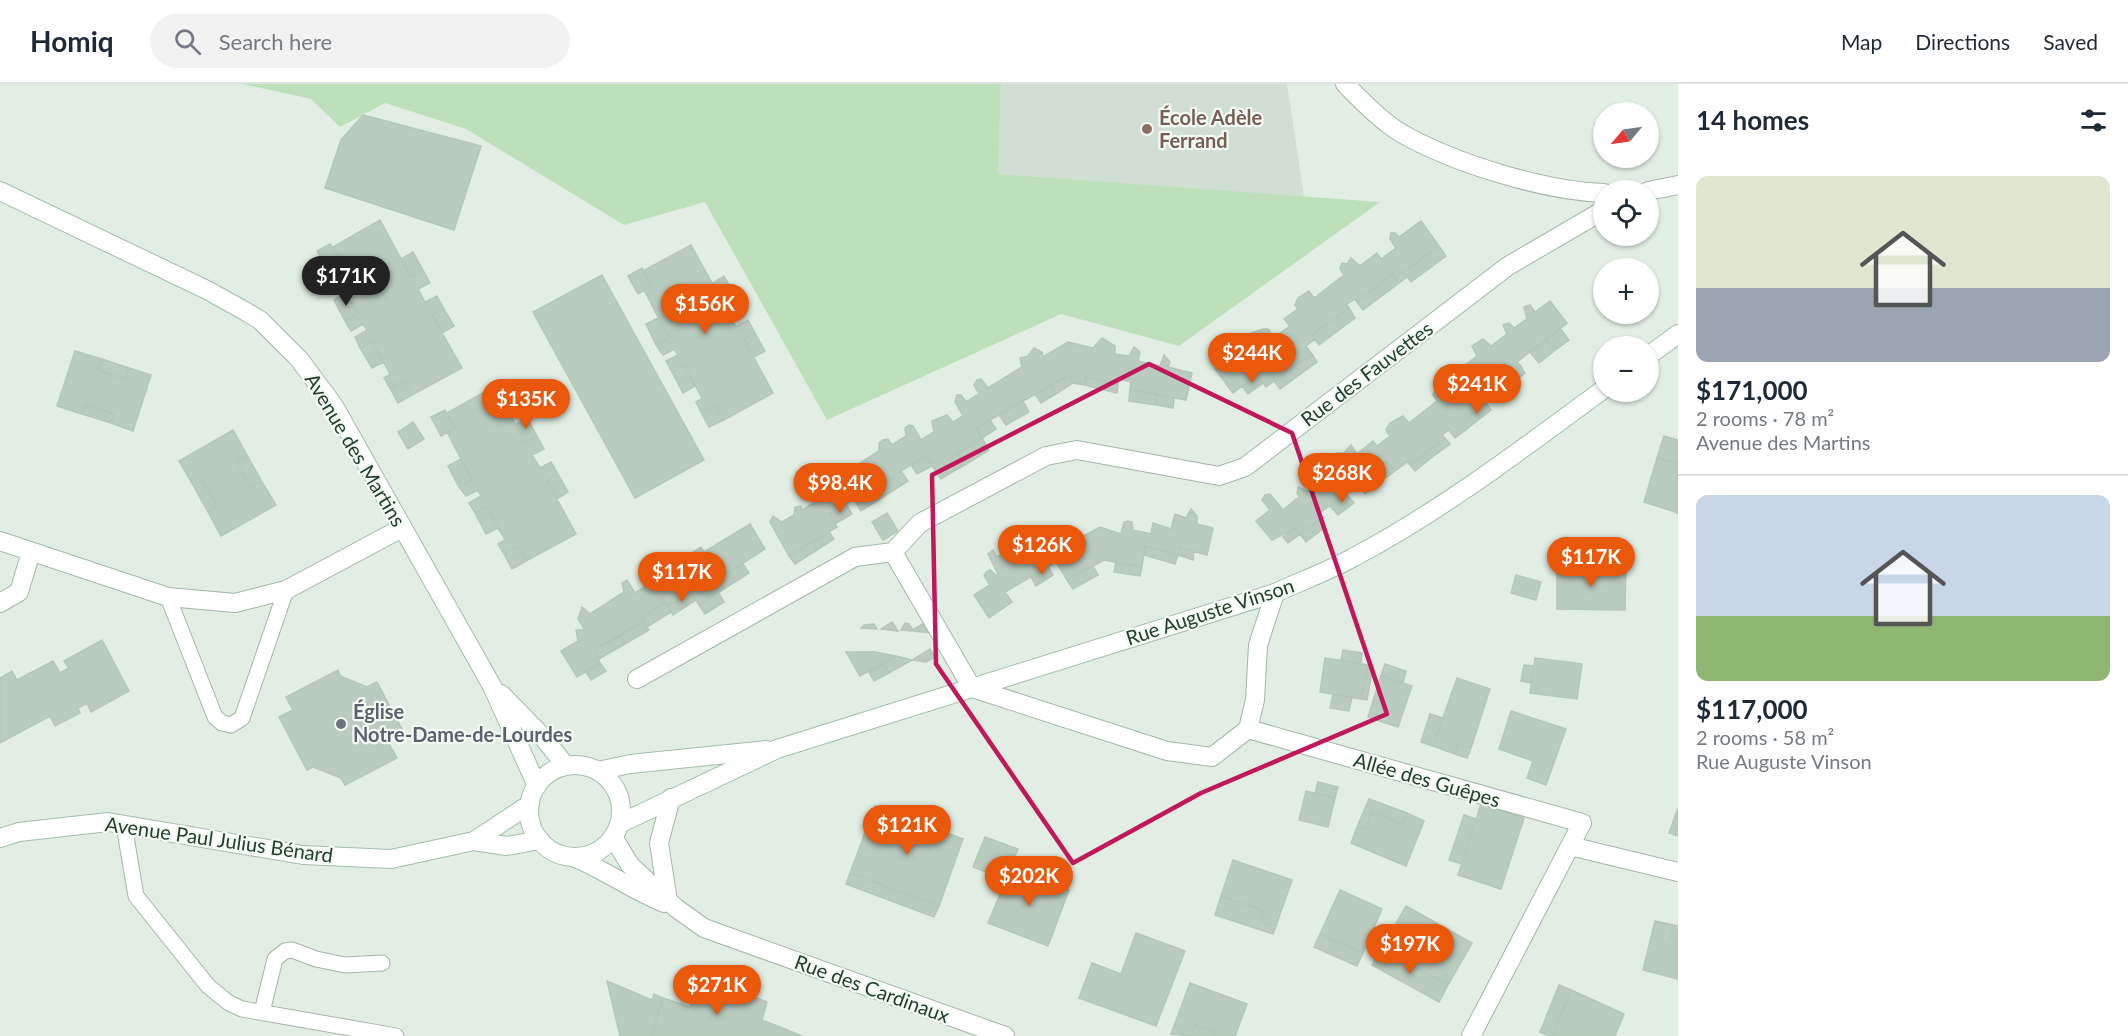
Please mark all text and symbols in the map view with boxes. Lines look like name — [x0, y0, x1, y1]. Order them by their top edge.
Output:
search box — [150, 14, 570, 68]
text: Homiq — [30, 24, 114, 58]
icon: search — [171, 25, 204, 58]
text: Search here — [219, 28, 332, 55]
text: Map — [1841, 29, 1882, 54]
text: Directions — [1915, 29, 2010, 54]
text: Saved — [2043, 29, 2098, 54]
north arrow — [1593, 102, 1659, 168]
map controls — [1593, 102, 1659, 402]
text: 14 homes — [1696, 104, 1809, 136]
icon: filters — [2077, 104, 2110, 137]
place label: École Adèle Ferrand — [1159, 105, 1263, 152]
marker: École Adèle Ferrand — [1140, 122, 1154, 136]
button: locate — [1593, 180, 1659, 246]
icon: home — [1849, 215, 1957, 323]
pin: $171K — [304, 256, 388, 307]
button: + — [1593, 258, 1659, 324]
text: $171K — [316, 263, 376, 287]
pin: $156K — [663, 284, 747, 335]
text: $156K — [675, 291, 735, 315]
street label: Rue des Fauvettes — [1296, 316, 1437, 431]
pin: $244K — [1210, 333, 1294, 384]
button: − — [1593, 336, 1659, 402]
text: $244K — [1222, 340, 1282, 364]
pin: $241K — [1435, 364, 1519, 415]
street label: Avenue des Martins — [301, 369, 411, 530]
text: $241K — [1447, 371, 1507, 395]
text: $171,000 — [1696, 374, 1808, 406]
pin: $135K — [484, 379, 568, 430]
text: $135K — [496, 386, 556, 410]
text: 2 rooms · 78 m² — [1696, 406, 1834, 430]
text: Avenue des Martins — [1696, 430, 1871, 454]
pin: $268K — [1300, 453, 1384, 504]
text: $268K — [1312, 460, 1372, 484]
pin: $98.4K — [791, 463, 889, 514]
text: $98.4K — [808, 470, 872, 494]
pin: $126K — [1000, 525, 1084, 576]
text: $126K — [1012, 532, 1072, 556]
icon: home — [1849, 534, 1957, 642]
pin: $117K — [1549, 537, 1633, 588]
text: $117K — [1561, 544, 1621, 568]
pin: $117K — [640, 552, 724, 603]
text: $117K — [652, 559, 712, 583]
street label: Rue Auguste Vinson — [1122, 572, 1297, 650]
text: $117,000 — [1696, 693, 1808, 725]
place label: Église Notre-Dame-de-Lourdes — [353, 699, 572, 746]
marker: Église Notre-Dame-de-Lourdes — [334, 717, 348, 731]
text: 2 rooms · 58 m² — [1696, 725, 1834, 749]
street label: Allée des Guêpes — [1351, 747, 1503, 811]
text: Rue Auguste Vinson — [1696, 749, 1872, 773]
pin: $121K — [865, 805, 949, 856]
street label: Avenue Paul Julius Bénard — [104, 811, 335, 867]
text: $121K — [877, 812, 937, 836]
pin: $202K — [987, 856, 1071, 907]
text: $202K — [999, 863, 1059, 887]
pin: $197K — [1368, 924, 1452, 975]
text: $197K — [1380, 931, 1440, 955]
street label: Rue des Cardinaux — [792, 949, 953, 1027]
pin: $271K — [675, 965, 759, 1016]
text: $271K — [687, 972, 747, 996]

